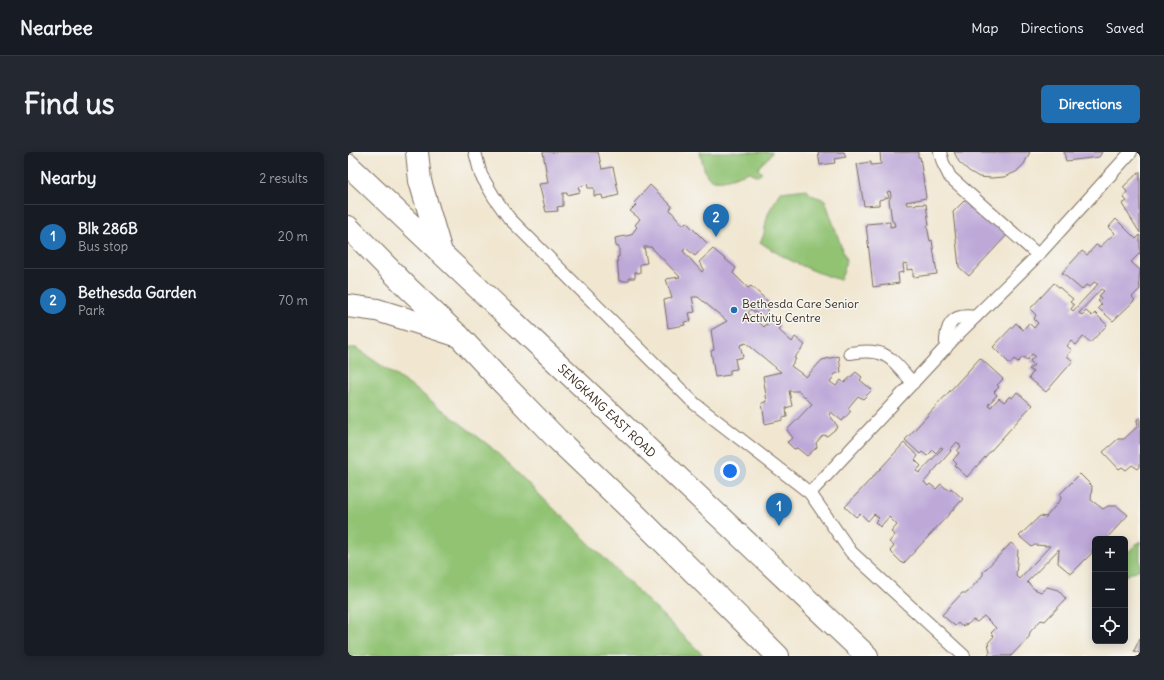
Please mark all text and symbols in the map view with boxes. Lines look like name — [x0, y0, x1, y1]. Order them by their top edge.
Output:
text: Nearbee — [20, 16, 93, 40]
text: Map — [971, 19, 998, 37]
text: Directions — [1020, 19, 1084, 37]
text: Saved — [1106, 19, 1144, 37]
button: Directions — [1041, 85, 1140, 123]
text: Find us — [24, 86, 115, 122]
text: Nearby — [40, 167, 96, 189]
text: 2 results — [259, 170, 308, 187]
pin: 2 — [703, 204, 729, 237]
text: Blk 286B — [78, 219, 138, 238]
text: 1 — [50, 228, 56, 245]
text: 20 m — [278, 228, 308, 245]
text: Bus stop — [78, 238, 128, 255]
text: Bethesda Garden — [78, 283, 196, 302]
text: 2 — [49, 292, 57, 309]
text: 70 m — [279, 292, 308, 309]
place label: Bethesda Care Senior Activity Centre — [742, 296, 859, 325]
text: Park — [78, 302, 105, 319]
marker: Bethesda Care Senior Activity Centre — [729, 305, 739, 315]
street label: SENGKANG EAST ROAD — [555, 360, 659, 460]
your location — [720, 461, 740, 481]
pin: 1 — [766, 493, 792, 526]
map controls — [1092, 536, 1128, 644]
button: + — [1092, 536, 1128, 572]
button: − — [1092, 572, 1128, 608]
button: locate — [1092, 608, 1128, 644]

